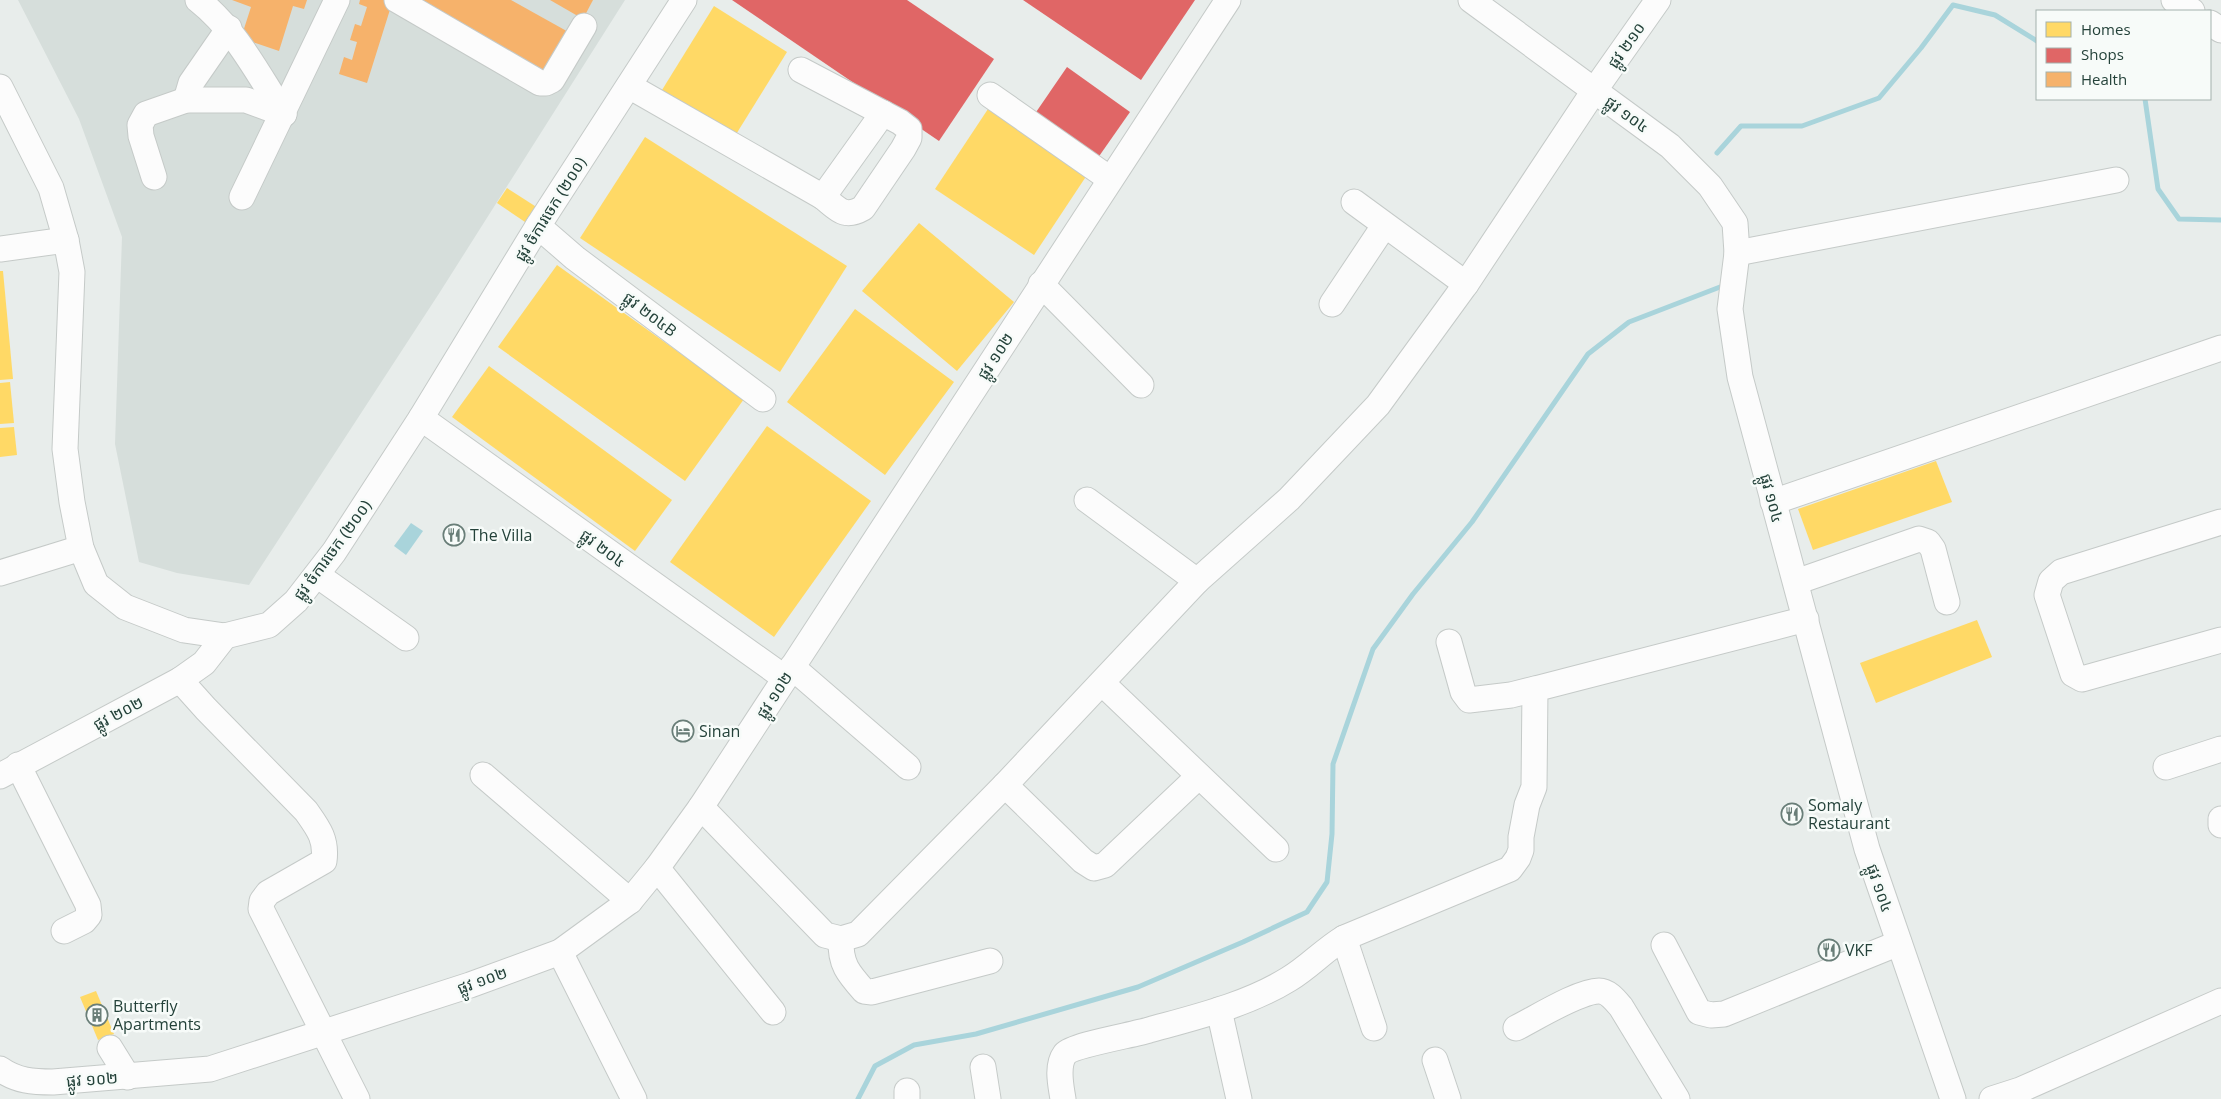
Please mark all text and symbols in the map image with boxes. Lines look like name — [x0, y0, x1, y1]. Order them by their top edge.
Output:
legend — [2036, 10, 2211, 100]
street label: ផ្លូវ ២១០ — [1602, 17, 1653, 75]
text: Homes — [2081, 19, 2131, 39]
text: Shops — [2081, 44, 2124, 64]
text: Health — [2081, 69, 2127, 89]
street label: ផ្លូវ ១០៤ — [1598, 90, 1654, 141]
street label: ផ្លូវ ចំការចេក (២០០) — [509, 152, 594, 267]
street label: ផ្លូវ ២០៤B — [616, 286, 681, 344]
street label: ផ្លូវ ១០២ — [972, 328, 1021, 386]
street label: ផ្លូវ ១០៤ — [1751, 471, 1789, 526]
street label: ផ្លូវ ចំការចេក (២០០) — [288, 495, 379, 607]
restaurant icon: The Villa — [442, 523, 466, 547]
place label: The Villa — [470, 524, 532, 546]
street label: ផ្លូវ ២០៤ — [573, 524, 630, 575]
street label: ផ្លូវ ១០២ — [751, 667, 800, 725]
street label: ផ្លូវ ២០២ — [89, 691, 149, 739]
hotel icon: Sinan — [671, 719, 695, 743]
place label: Sinan — [699, 720, 740, 742]
place label: Somaly Restaurant — [1808, 794, 1890, 834]
restaurant icon: Somaly Restaurant — [1780, 802, 1804, 826]
street label: ផ្លូវ ១០៤ — [1858, 861, 1899, 916]
restaurant icon: VKF — [1817, 938, 1841, 962]
place label: VKF — [1845, 939, 1873, 961]
street label: ផ្លូវ ១០២ — [454, 961, 511, 1003]
place label: Butterfly Apartments — [113, 995, 201, 1035]
building icon: Butterfly Apartments — [85, 1003, 109, 1027]
street label: ផ្លូវ ១០២ — [65, 1066, 119, 1096]

